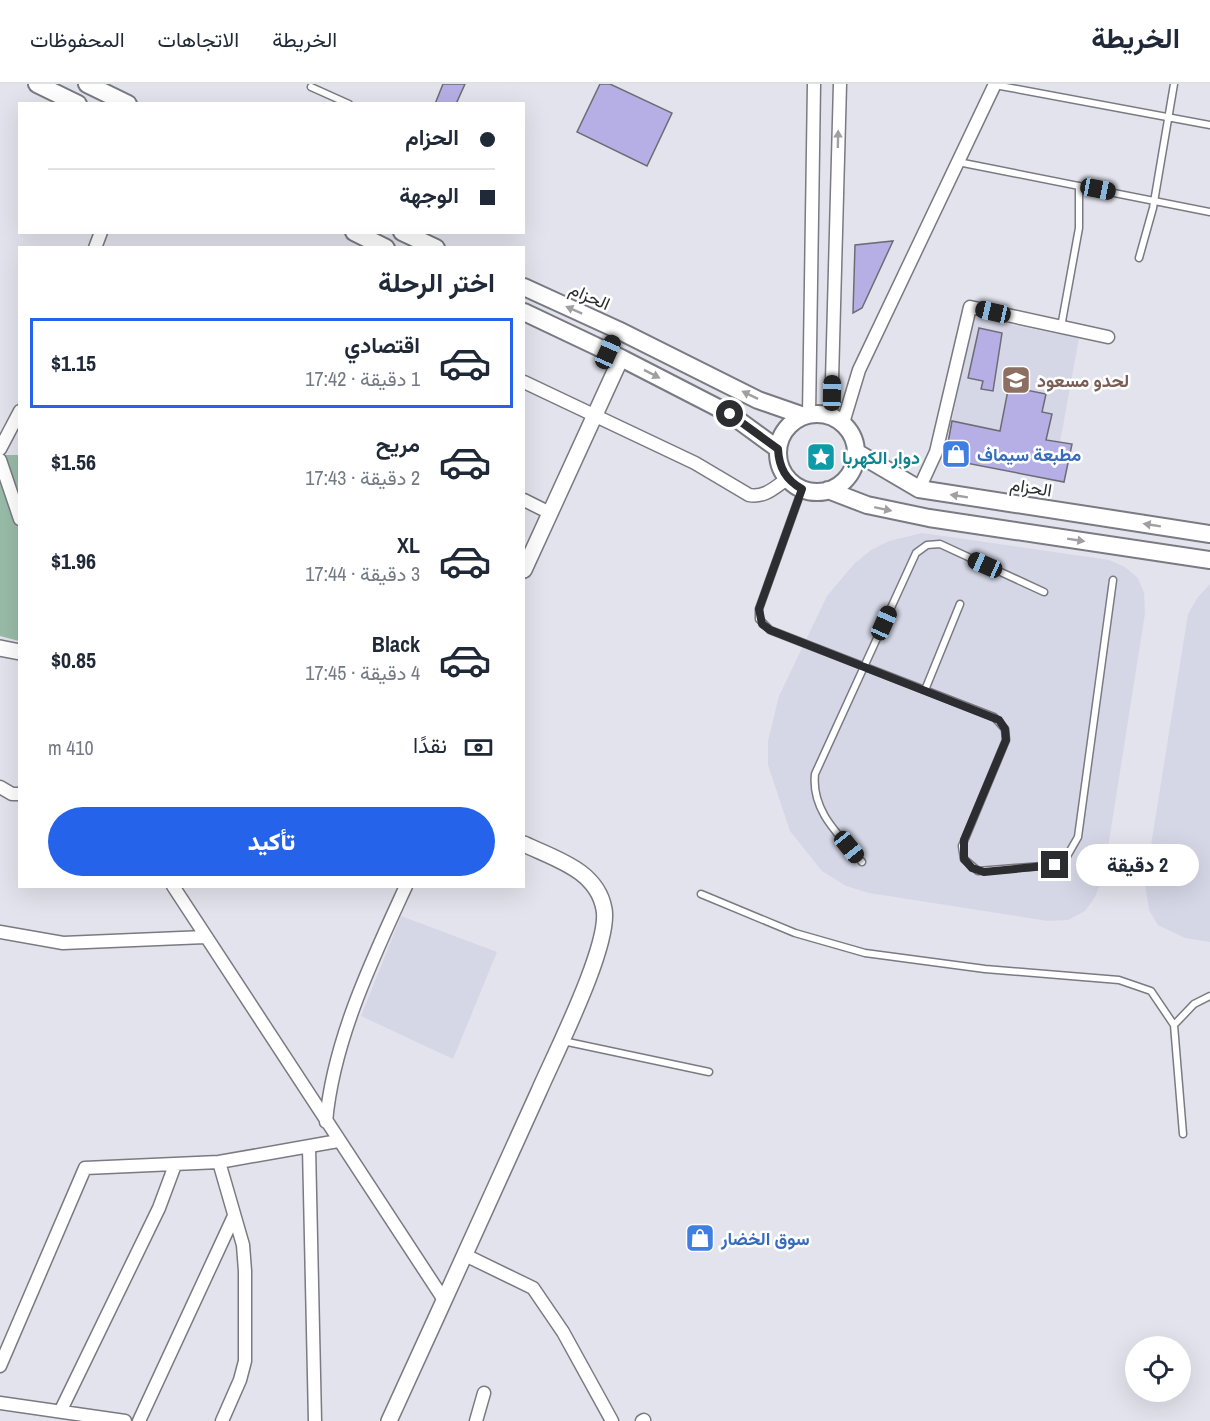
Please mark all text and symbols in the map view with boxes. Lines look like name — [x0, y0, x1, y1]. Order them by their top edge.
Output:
text: الخريطة — [1091, 19, 1180, 57]
text: المحفوظات — [30, 25, 125, 54]
text: الاتجاهات — [158, 25, 239, 54]
text: الخريطة — [272, 25, 337, 54]
text: الحزام — [405, 122, 459, 152]
one-way arrow — [833, 129, 843, 148]
car — [1079, 177, 1117, 201]
text: الوجهة — [399, 180, 459, 210]
text: اختر الرحلة — [378, 264, 495, 300]
street label: الحزام — [566, 276, 614, 316]
car — [973, 299, 1013, 325]
one-way arrow — [566, 306, 583, 315]
text: اقتصادي — [344, 330, 420, 360]
car — [592, 332, 624, 372]
icon: car — [438, 336, 492, 390]
text: $1.15 — [51, 348, 96, 378]
school or university icon: لحدو مسعود — [1000, 364, 1032, 396]
text: 1 دقيقة · 17:42 — [305, 365, 420, 392]
one-way arrow — [643, 368, 661, 378]
place label: لحدو مسعود — [1037, 368, 1129, 393]
car — [823, 375, 841, 411]
one-way arrow — [741, 391, 758, 400]
route start — [716, 400, 743, 427]
text: مريح — [376, 429, 420, 459]
icon: car — [438, 435, 492, 489]
shop icon: مطبعة سيماف — [940, 438, 972, 470]
place icon: دوار الكهربا — [805, 441, 837, 473]
place label: مطبعة سيماف — [977, 442, 1081, 467]
place label: دوار الكهربا — [842, 445, 920, 470]
text: $1.56 — [51, 447, 96, 477]
text: 2 دقيقة · 17:43 — [305, 464, 420, 491]
street label: الحزام — [1008, 471, 1054, 503]
one-way arrow — [950, 491, 969, 500]
one-way arrow — [874, 505, 893, 514]
one-way arrow — [1143, 521, 1162, 530]
text: XL — [397, 530, 420, 560]
icon: car — [438, 534, 492, 588]
one-way arrow — [1066, 536, 1085, 545]
text: $1.96 — [51, 546, 96, 576]
car — [965, 549, 1005, 581]
text: 3 دقيقة · 17:44 — [305, 560, 420, 587]
car — [868, 603, 900, 643]
text: Black — [372, 629, 420, 659]
icon: car — [438, 633, 492, 687]
text: $0.85 — [51, 645, 96, 675]
text: 4 دقيقة · 17:45 — [305, 659, 420, 686]
text: نقدًا — [413, 730, 447, 760]
icon: cash — [462, 731, 495, 764]
text: 410 m — [48, 734, 94, 761]
button: تأكيد — [48, 807, 495, 876]
car — [831, 827, 867, 867]
callout: 2 دقيقة — [1076, 844, 1199, 886]
route end — [1041, 851, 1068, 878]
text: 2 دقيقة — [1107, 851, 1168, 878]
shop icon: سوق الخضار — [684, 1222, 716, 1254]
place label: سوق الخضار — [720, 1226, 810, 1251]
map controls — [1125, 1336, 1191, 1402]
button: locate — [1125, 1336, 1191, 1402]

